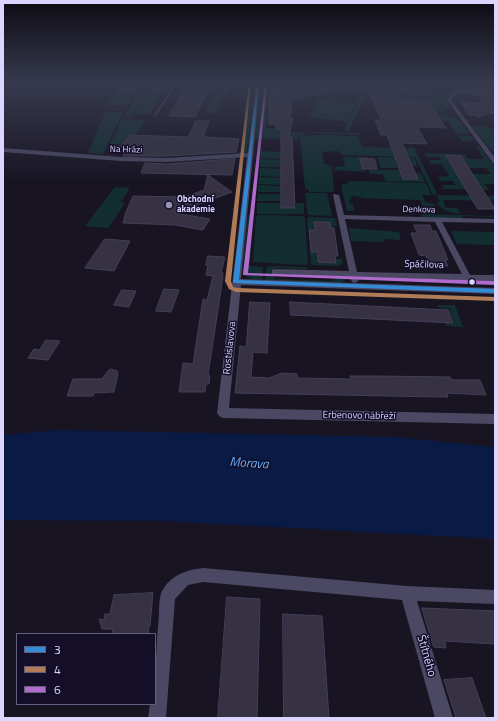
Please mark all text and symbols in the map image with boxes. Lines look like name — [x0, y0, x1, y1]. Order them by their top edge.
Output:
street label: Na Hrázi — [110, 144, 142, 156]
place label: Obchodní akademie — [177, 195, 215, 216]
marker: Obchodní akademie — [164, 200, 174, 210]
street label: Denkova — [403, 204, 435, 216]
street label: Spáčilova — [404, 258, 444, 272]
unlabelled marker — [467, 277, 477, 287]
street label: Rostislavova — [221, 321, 239, 375]
street label: Erbenovo nábřeží — [322, 409, 396, 423]
water label: Morava — [229, 455, 269, 473]
legend — [16, 633, 156, 705]
street label: Štítného — [413, 633, 439, 679]
text: 3 — [54, 640, 61, 659]
text: 4 — [54, 660, 61, 679]
text: 6 — [54, 680, 61, 699]

